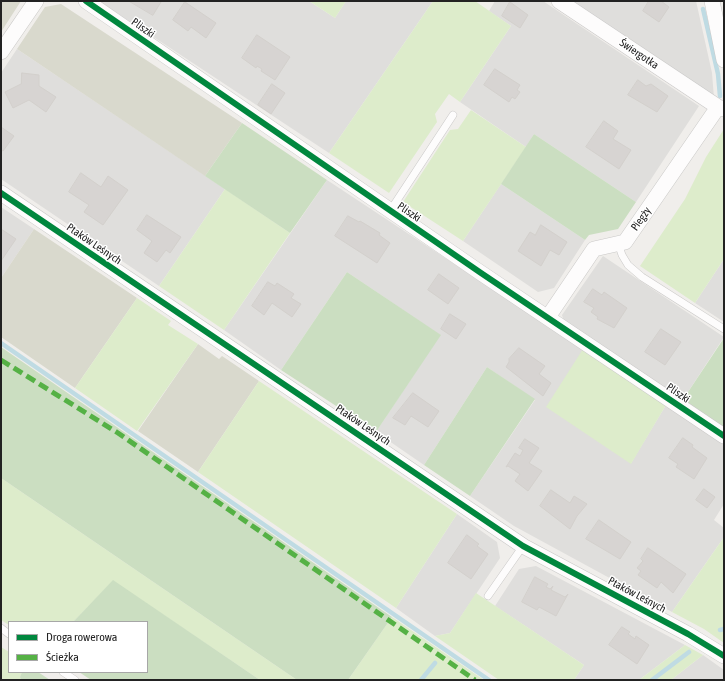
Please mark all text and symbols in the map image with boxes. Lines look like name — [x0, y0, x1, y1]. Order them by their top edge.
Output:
street label: Pliszki — [129, 15, 157, 41]
street label: Świergotka — [617, 36, 661, 72]
street label: Pliszki — [395, 199, 423, 225]
street label: Piegży — [628, 205, 654, 233]
street label: Ptaków Leśnych — [64, 221, 124, 267]
street label: Pliszki — [664, 380, 692, 406]
street label: Ptaków Leśnych — [333, 402, 393, 448]
street label: Ptaków Leśnych — [606, 574, 668, 616]
legend — [8, 621, 148, 673]
text: Droga rowerowa — [46, 630, 117, 644]
text: Ścieżka — [46, 650, 79, 664]

